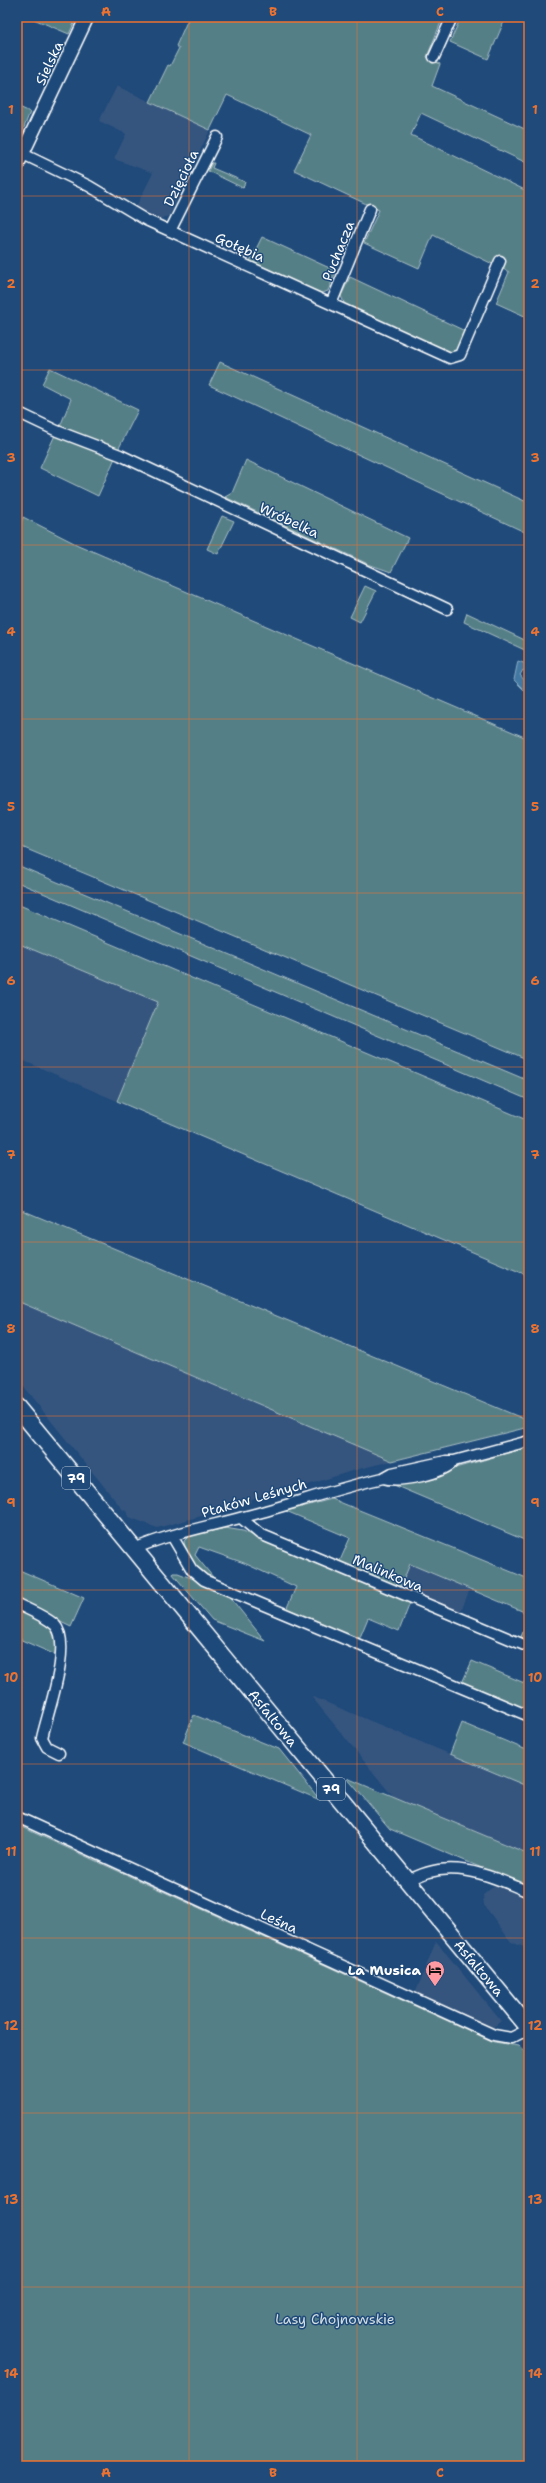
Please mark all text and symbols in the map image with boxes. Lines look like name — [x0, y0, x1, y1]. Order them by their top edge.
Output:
text: A — [101, 3, 111, 20]
text: B — [269, 3, 277, 20]
text: C — [436, 3, 444, 20]
street label: Sielska — [31, 38, 67, 88]
text: 1 — [8, 101, 14, 118]
text: 1 — [532, 101, 538, 118]
street label: Dzięcioła — [160, 146, 203, 209]
street label: Puchacza — [318, 218, 358, 284]
street label: Gołębia — [212, 228, 268, 266]
text: 2 — [6, 275, 16, 292]
text: 2 — [530, 275, 540, 292]
text: 3 — [6, 449, 16, 466]
text: 3 — [530, 449, 540, 466]
street label: Wróbelka — [256, 498, 322, 542]
text: 4 — [6, 623, 16, 640]
text: 4 — [530, 623, 540, 640]
text: 5 — [7, 798, 15, 815]
text: 5 — [531, 798, 539, 815]
text: 6 — [6, 972, 16, 989]
text: 6 — [530, 972, 540, 989]
text: 7 — [6, 1146, 16, 1163]
text: 7 — [530, 1146, 540, 1163]
text: 8 — [6, 1320, 16, 1337]
text: 8 — [530, 1320, 540, 1337]
road number: 79 — [62, 1467, 90, 1489]
street label: Ptaków Leśnych — [199, 1474, 309, 1522]
text: 9 — [6, 1494, 16, 1511]
text: 9 — [530, 1494, 540, 1511]
street label: Malinkowa — [350, 1550, 426, 1596]
text: 10 — [4, 1669, 18, 1686]
text: 10 — [528, 1669, 542, 1686]
street label: Asfaltowa — [244, 1686, 302, 1750]
road number: 79 — [317, 1778, 345, 1800]
text: 11 — [5, 1843, 17, 1860]
text: 11 — [529, 1843, 541, 1860]
street label: Leśna — [257, 1905, 301, 1938]
street label: Asfaltowa — [450, 1936, 508, 2000]
hotel icon: La Musica — [424, 1959, 446, 1987]
place label: La Musica — [348, 1961, 421, 1979]
text: 12 — [4, 2017, 18, 2034]
text: 12 — [528, 2017, 542, 2034]
text: 13 — [4, 2191, 18, 2208]
text: 13 — [528, 2191, 542, 2208]
park label: Lasy Chojnowskie — [275, 2310, 395, 2328]
text: 14 — [4, 2365, 18, 2382]
text: 14 — [528, 2365, 542, 2382]
text: A — [101, 2464, 111, 2481]
text: B — [269, 2464, 277, 2481]
text: C — [436, 2464, 444, 2481]

